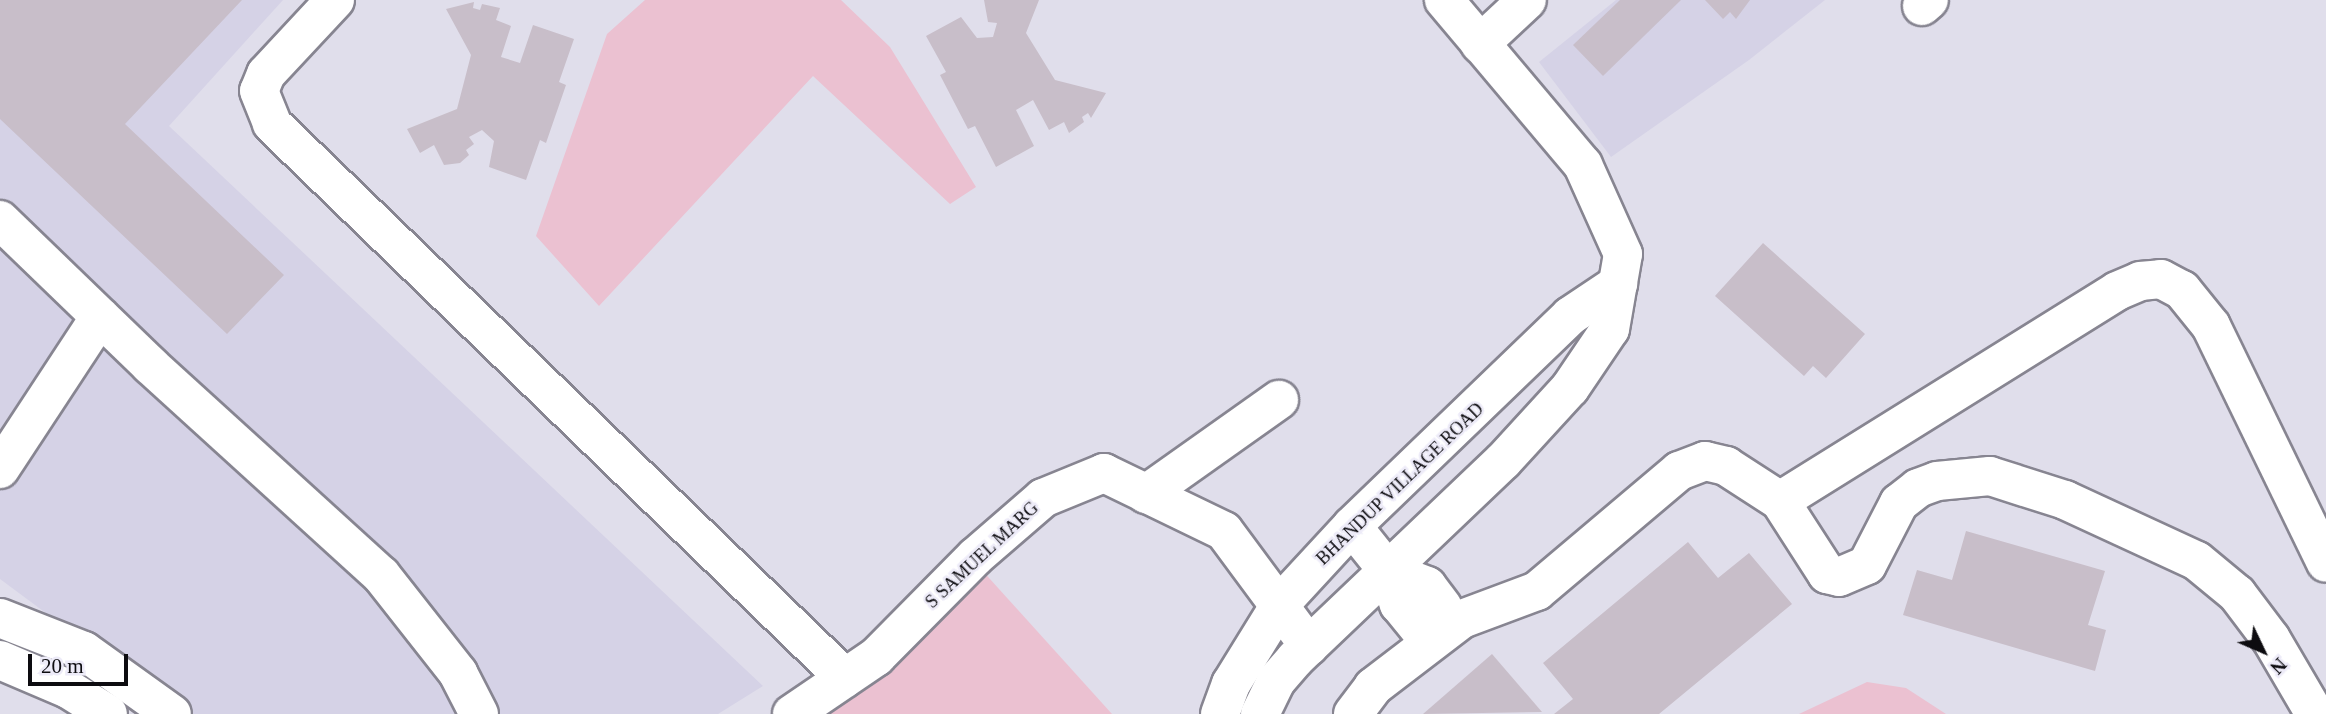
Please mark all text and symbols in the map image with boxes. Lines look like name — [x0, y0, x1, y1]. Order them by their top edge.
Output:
street label: BHANDUP VILLAGE ROAD — [1312, 398, 1488, 570]
street label: S SAMUEL MARG — [921, 497, 1043, 613]
north arrow — [2228, 616, 2298, 686]
scale bar — [32, 640, 131, 684]
text: 20 m — [41, 654, 84, 678]
text: N — [2266, 654, 2291, 678]

